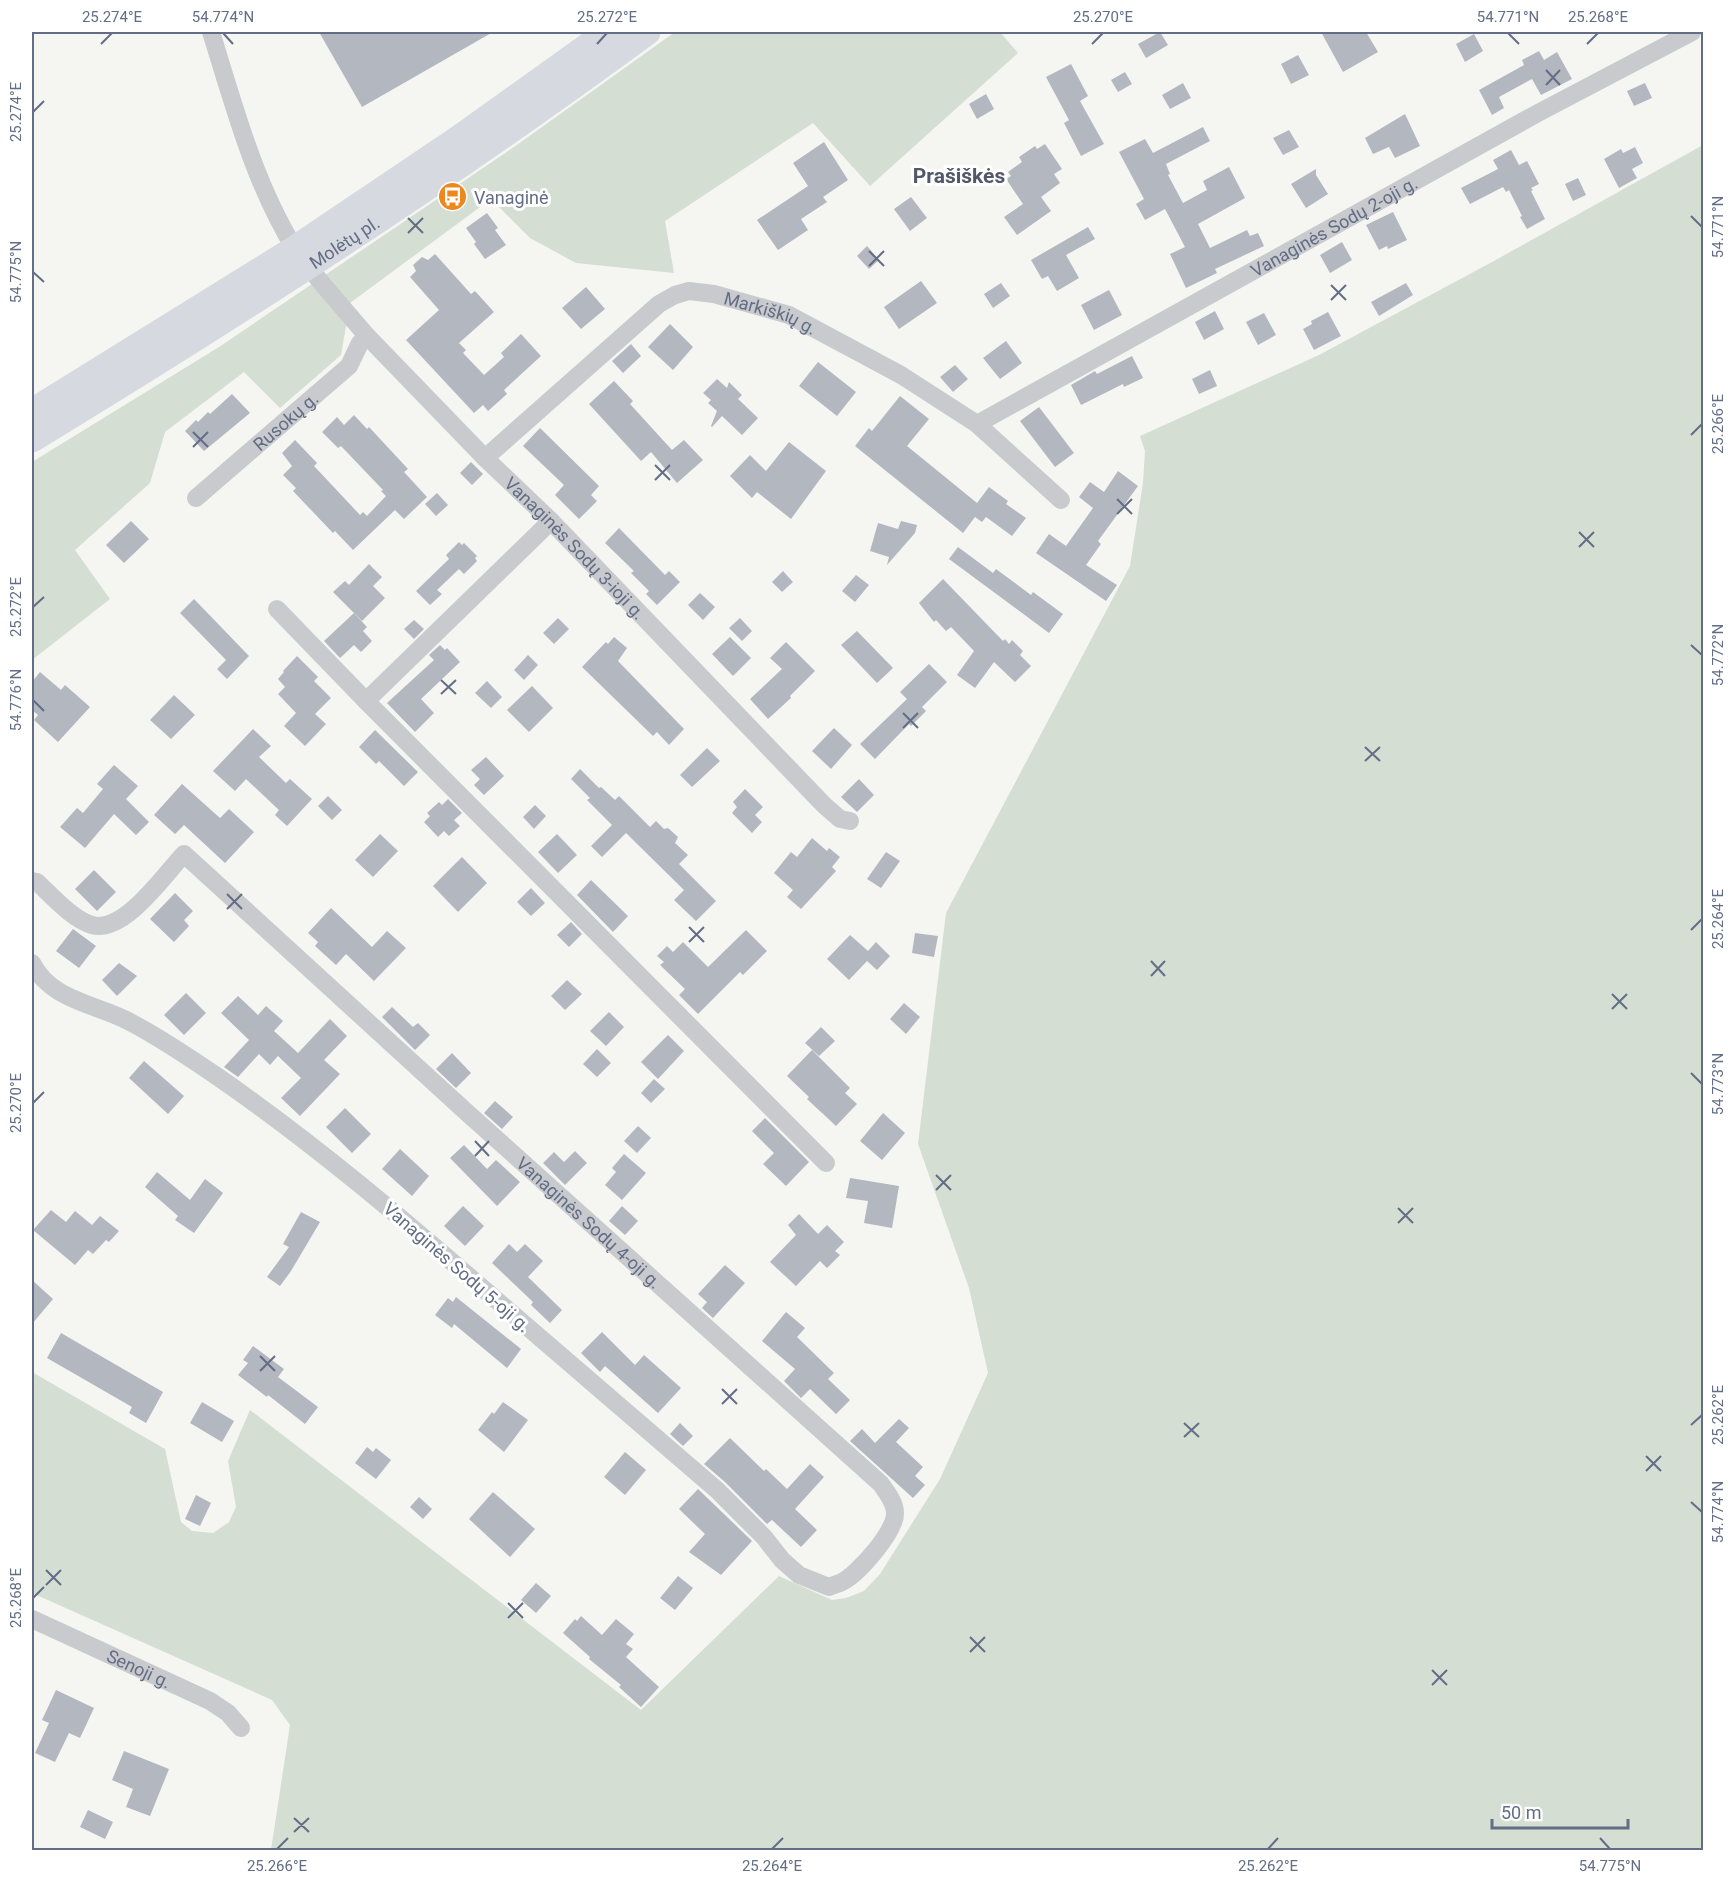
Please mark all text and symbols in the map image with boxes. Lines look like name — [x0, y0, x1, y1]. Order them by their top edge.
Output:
text: 25.274°E — [82, 8, 143, 26]
text: 54.774°N — [192, 8, 254, 26]
text: 25.272°E — [577, 8, 638, 26]
text: 25.270°E — [1073, 8, 1134, 26]
text: 54.771°N — [1477, 8, 1539, 26]
text: 25.268°E — [1568, 8, 1629, 26]
text: 25.274°E — [7, 81, 25, 142]
district label: Prašiškės — [913, 164, 1005, 188]
street label: Vanaginės Sodų 2-oji g. — [1247, 172, 1421, 281]
bus stop icon: Vanaginė — [437, 181, 469, 213]
place label: Vanaginė — [474, 187, 549, 208]
text: 54.771°N — [1709, 196, 1727, 258]
street label: Molėtų pl. — [305, 212, 383, 273]
text: 54.775°N — [7, 241, 25, 303]
street label: Markiškių g. — [722, 287, 821, 339]
street label: Rusokų g. — [249, 387, 322, 455]
text: 25.266°E — [1709, 393, 1727, 454]
street label: Vanaginės Sodų 3-ioji g. — [501, 472, 650, 623]
text: 25.272°E — [7, 576, 25, 637]
text: 54.772°N — [1709, 624, 1727, 686]
text: 54.776°N — [7, 669, 25, 731]
text: 25.264°E — [1709, 888, 1727, 949]
text: 54.773°N — [1709, 1053, 1727, 1115]
text: 25.270°E — [7, 1072, 25, 1133]
street label: Vanaginės Sodų 4-oji g. — [512, 1152, 666, 1293]
street label: Vanaginės Sodų 5-oji g. — [379, 1198, 535, 1336]
text: 25.262°E — [1709, 1384, 1727, 1445]
text: 54.774°N — [1709, 1481, 1727, 1543]
text: 25.268°E — [7, 1567, 25, 1628]
street label: Senoji g. — [104, 1645, 175, 1692]
scale bar — [1492, 1792, 1628, 1830]
text: 50 m — [1501, 1802, 1541, 1823]
text: 25.266°E — [247, 1857, 308, 1875]
text: 25.264°E — [742, 1857, 803, 1875]
text: 25.262°E — [1238, 1857, 1299, 1875]
text: 54.775°N — [1579, 1857, 1641, 1875]

